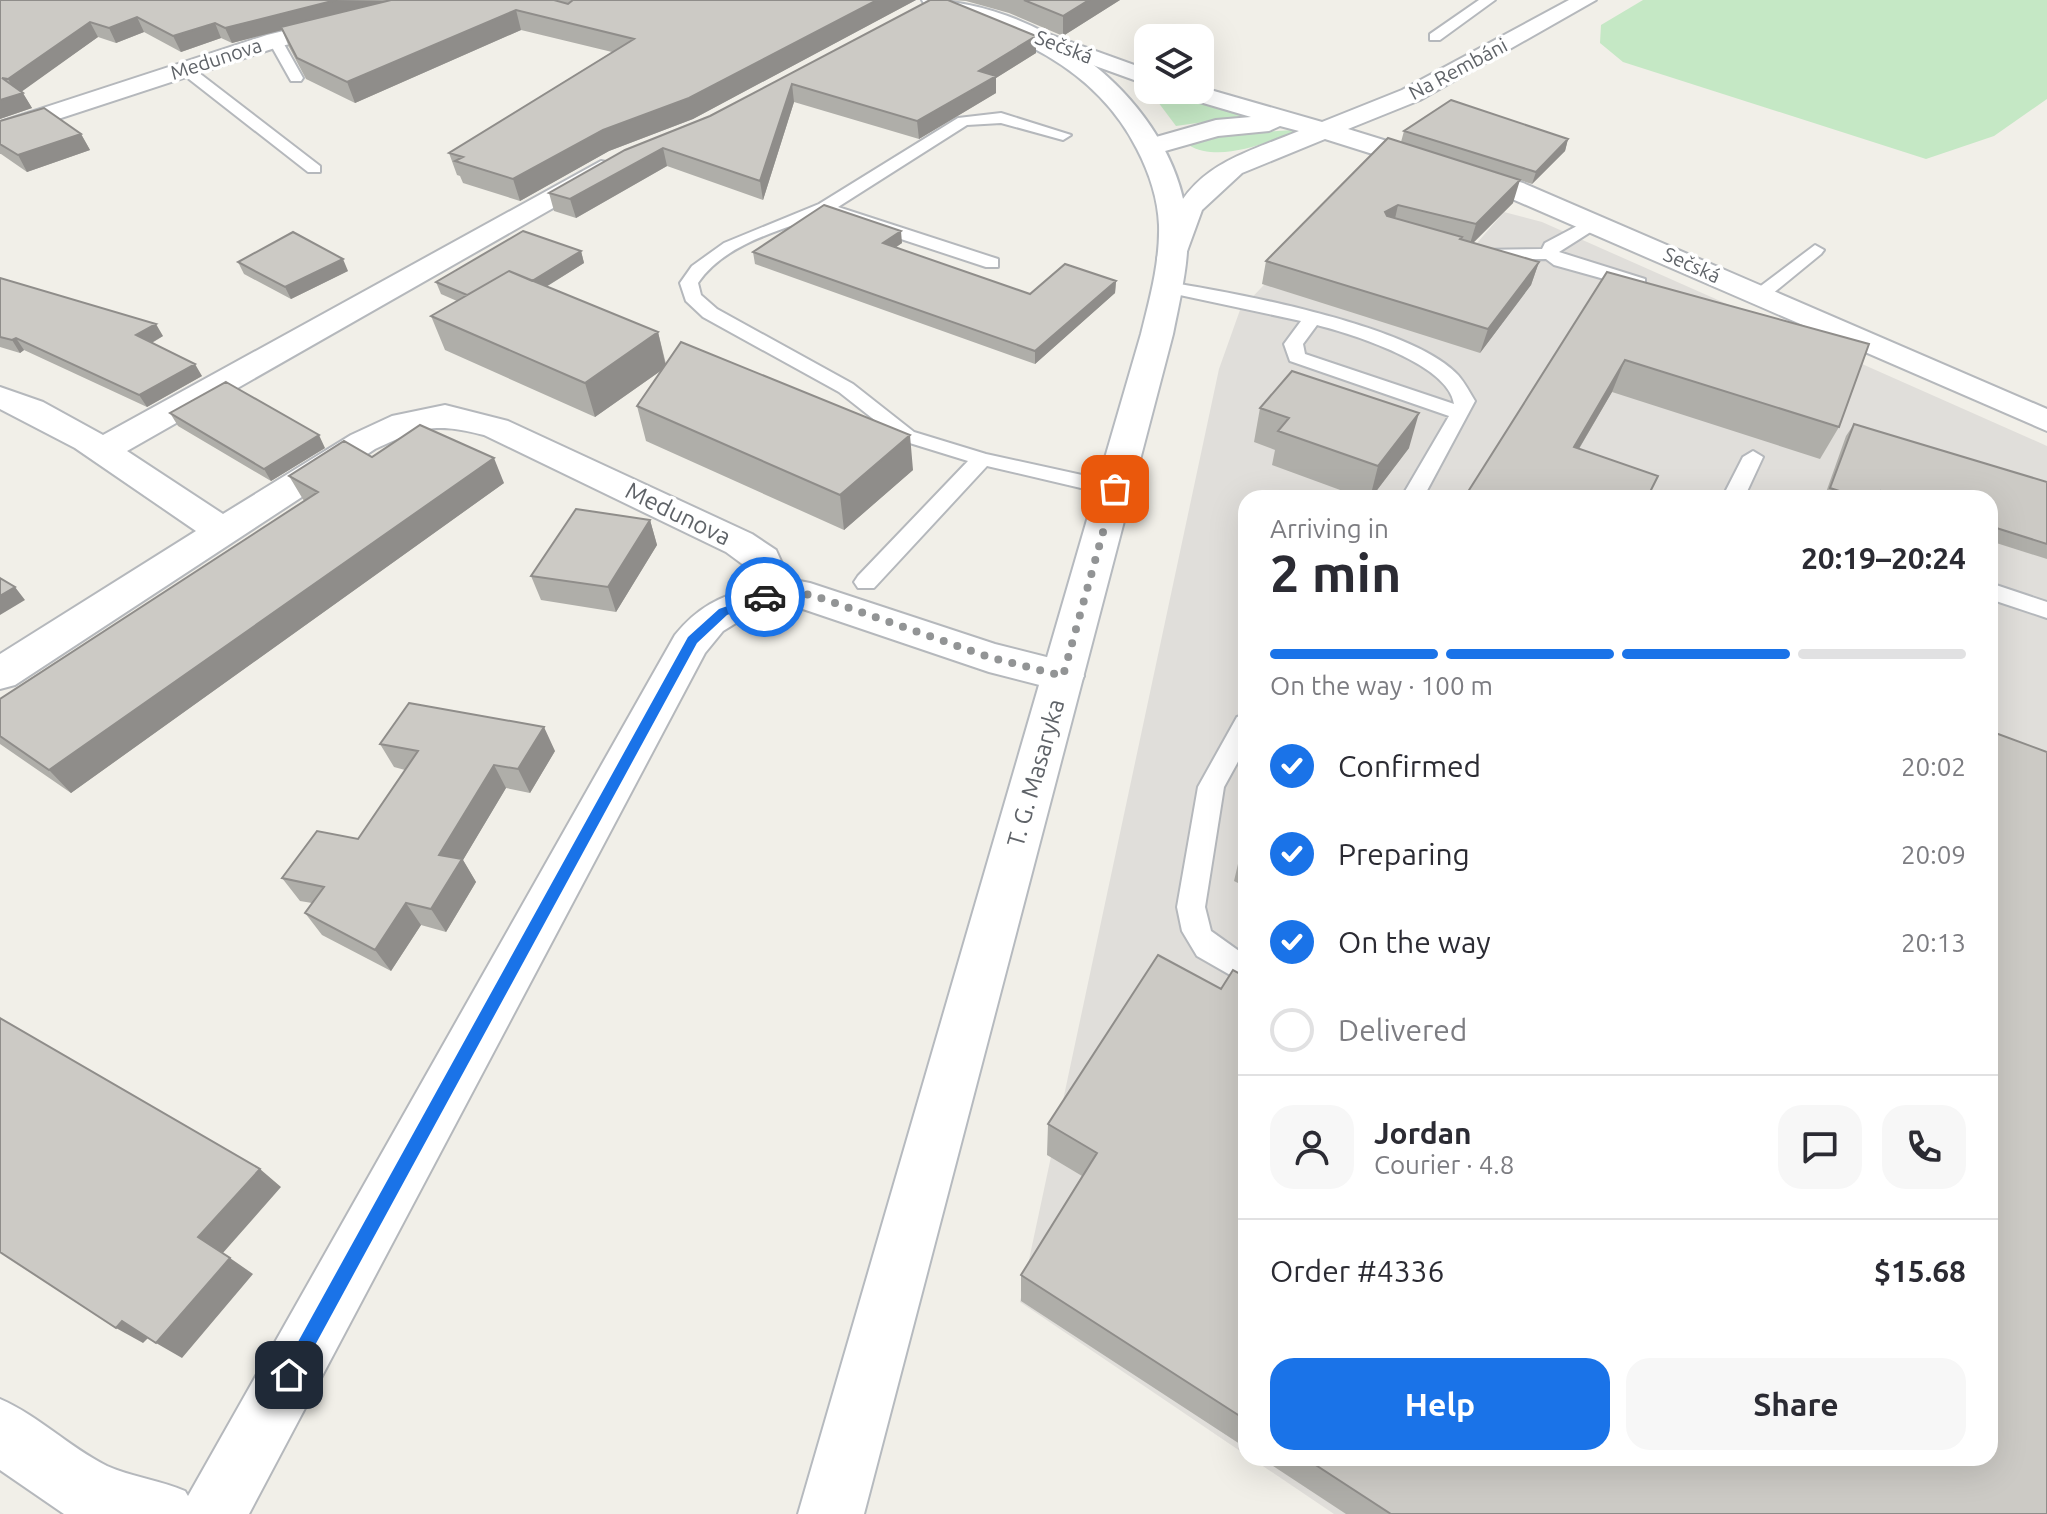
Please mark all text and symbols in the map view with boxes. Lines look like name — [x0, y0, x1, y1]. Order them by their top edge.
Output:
map controls — [1134, 24, 1214, 104]
button: layers — [1134, 24, 1214, 104]
street label: Sečská — [1032, 25, 1096, 68]
street label: Medunova — [167, 33, 264, 84]
street label: Na Rembáni — [1405, 33, 1511, 104]
street label: Sečská — [1660, 242, 1724, 287]
pin — [1081, 455, 1149, 523]
icon: bag — [1093, 467, 1137, 511]
street label: Medunova — [621, 477, 735, 551]
text: Arriving in — [1270, 514, 1389, 543]
text: 20:19–20:24 — [1801, 541, 1966, 575]
text: 2 min — [1270, 544, 1401, 602]
courier — [725, 557, 805, 637]
icon: car — [743, 575, 787, 619]
text: On the way · 100 m — [1270, 671, 1493, 700]
street label: T. G. Masaryka — [1002, 696, 1070, 850]
icon: check — [1270, 744, 1314, 788]
text: Confirmed — [1338, 749, 1481, 783]
text: 20:02 — [1901, 752, 1966, 781]
icon: check — [1270, 832, 1314, 876]
text: Preparing — [1338, 837, 1470, 871]
text: 20:09 — [1901, 840, 1966, 869]
icon: check — [1270, 920, 1314, 964]
text: On the way — [1338, 925, 1491, 959]
text: 20:13 — [1901, 928, 1966, 957]
text: Delivered — [1338, 1013, 1467, 1047]
button: person — [1270, 1105, 1354, 1189]
button: chat — [1778, 1105, 1862, 1189]
button: phone — [1882, 1105, 1966, 1189]
text: Jordan — [1374, 1116, 1472, 1150]
text: Courier · 4.8 — [1374, 1150, 1514, 1179]
text: Order #4336 — [1270, 1254, 1444, 1288]
text: $15.68 — [1874, 1254, 1966, 1288]
pin — [255, 1341, 323, 1409]
icon: home — [267, 1353, 311, 1397]
button: Help — [1270, 1358, 1610, 1450]
button: Share — [1626, 1358, 1966, 1450]

